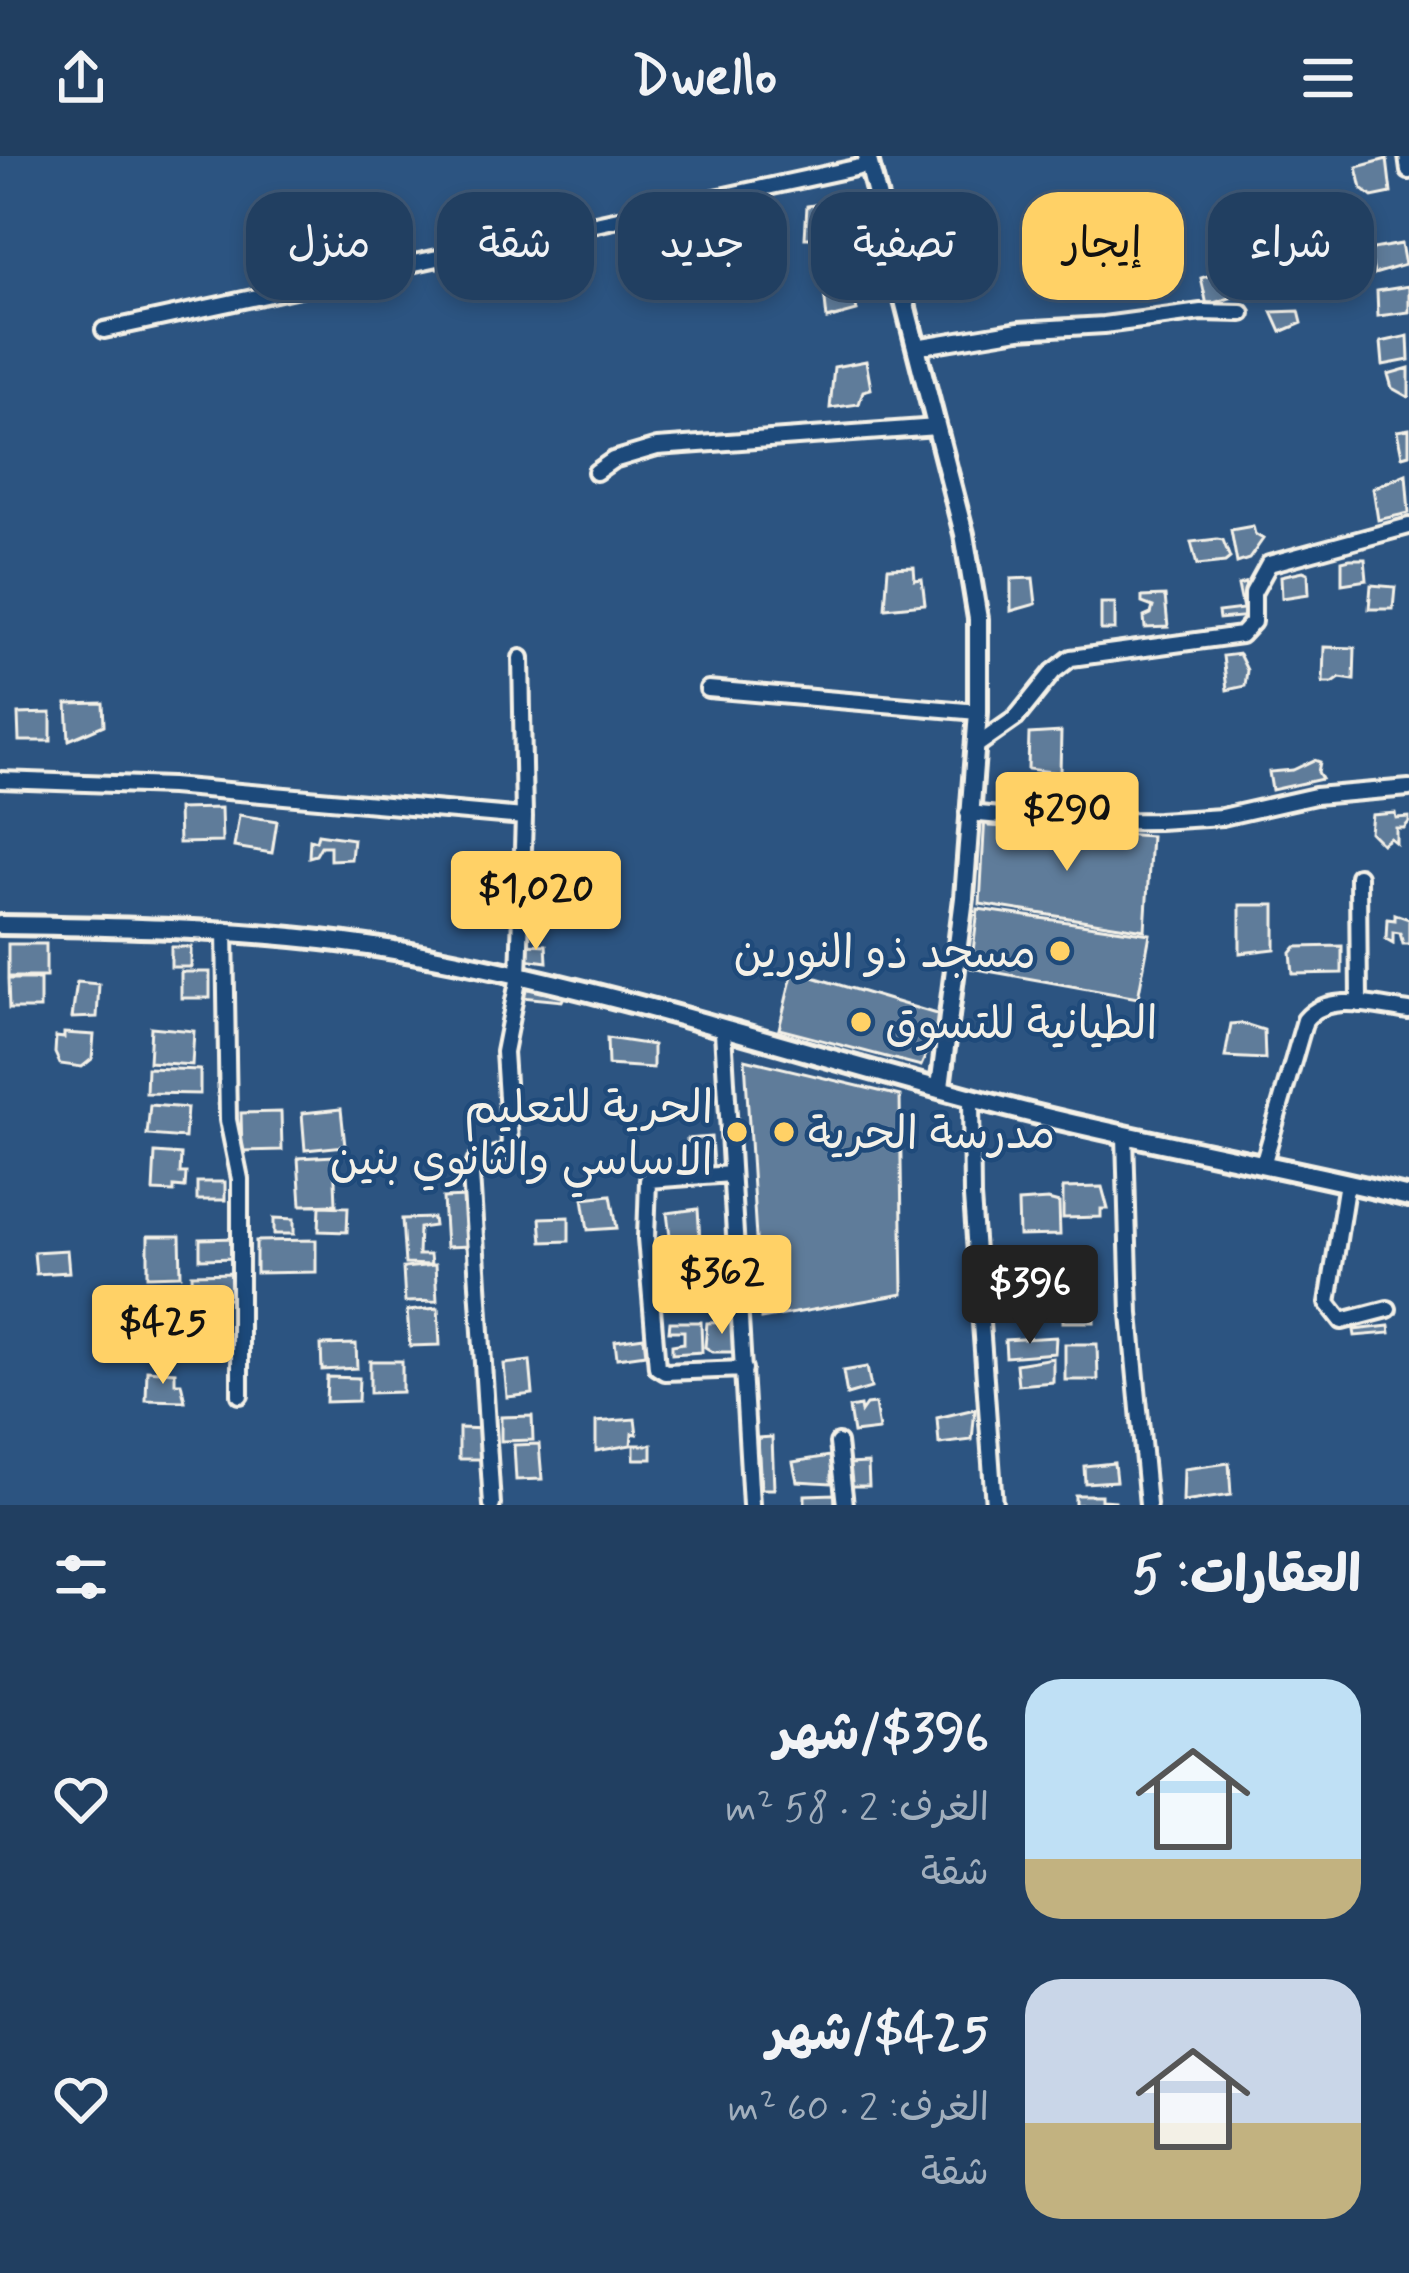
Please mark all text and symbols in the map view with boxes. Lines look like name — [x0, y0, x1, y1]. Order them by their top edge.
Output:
text: Dwello — [632, 43, 777, 114]
icon: share — [48, 45, 114, 111]
icon: menu — [1295, 45, 1361, 111]
chip: منزل — [246, 192, 413, 300]
chip: شقة — [437, 192, 594, 300]
chip: جديد — [618, 192, 787, 300]
chip: تصفية — [811, 192, 998, 300]
chip: إيجار — [1022, 192, 1184, 300]
chip: شراء — [1208, 192, 1374, 300]
pin: $290 — [996, 772, 1138, 874]
text: $290 — [1023, 785, 1111, 836]
pin: $1,020 — [438, 851, 634, 953]
text: $1,020 — [478, 864, 594, 915]
place label: مسجد ذو النورين — [734, 925, 1036, 984]
marker: مسجد ذو النورين — [1047, 938, 1073, 964]
place label: الطيانية للتسوق — [885, 996, 1158, 1055]
marker: الطيانية للتسوق — [848, 1009, 874, 1035]
place label: الحرية للتعليم الاساسي والثانوي بنين — [330, 1080, 713, 1198]
place label: مدرسة الحرية — [808, 1106, 1055, 1165]
marker: الحرية للتعليم الاساسي والثانوي بنين — [724, 1119, 750, 1145]
marker: مدرسة الحرية — [771, 1119, 797, 1145]
pin: $362 — [651, 1235, 793, 1337]
pin: $396 — [959, 1245, 1101, 1347]
text: $362 — [679, 1248, 765, 1299]
text: $396 — [989, 1258, 1071, 1309]
pin: $425 — [92, 1285, 234, 1387]
text: $425 — [119, 1298, 207, 1349]
icon: filters — [48, 1544, 114, 1610]
text: العقارات: 5 — [1132, 1544, 1361, 1610]
text: $396/شهر — [774, 1702, 989, 1768]
icon: home — [1121, 1727, 1265, 1871]
icon: heart — [48, 1766, 114, 1832]
text: الغرف: 2 · 58 m² — [725, 1784, 989, 1835]
text: شقة — [921, 1848, 989, 1899]
text: $425/شهر — [767, 2002, 989, 2068]
icon: home — [1121, 2027, 1265, 2171]
icon: heart — [48, 2066, 114, 2132]
text: الغرف: 2 · 60 m² — [728, 2084, 989, 2135]
text: شقة — [921, 2148, 989, 2199]

